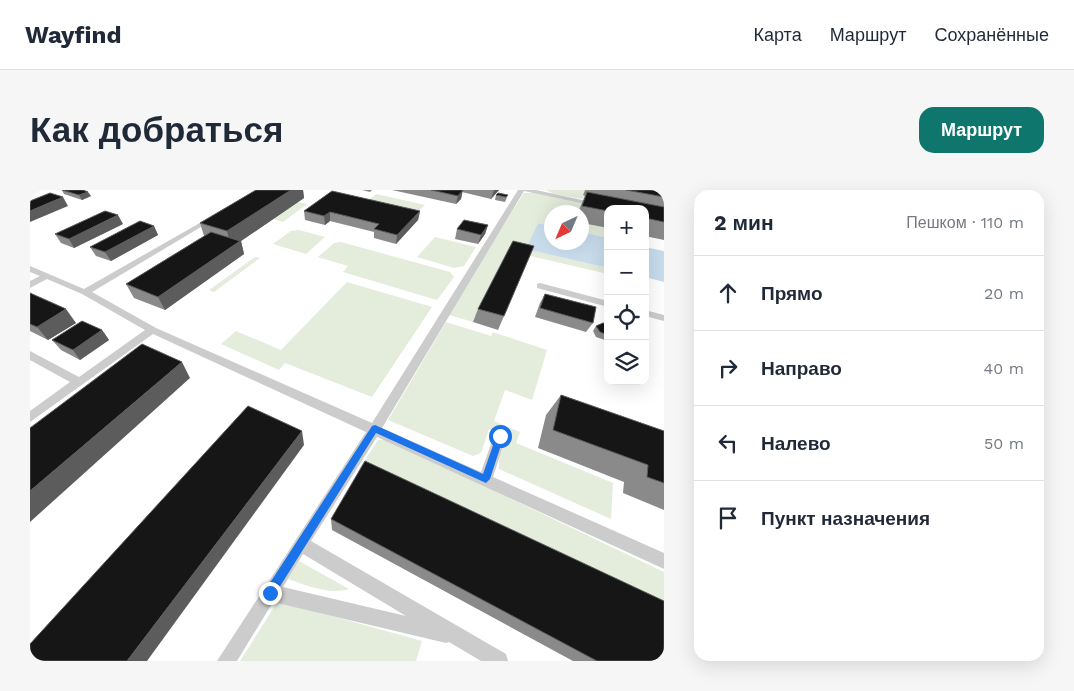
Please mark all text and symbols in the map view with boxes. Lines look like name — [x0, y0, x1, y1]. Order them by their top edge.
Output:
text: Wayfind — [25, 21, 121, 49]
text: Карта — [754, 24, 802, 45]
text: Маршрут — [830, 24, 906, 45]
text: Сохранённые — [934, 24, 1049, 45]
button: Маршрут — [919, 107, 1044, 153]
text: Как добраться — [30, 109, 283, 151]
north arrow — [544, 205, 589, 250]
map controls — [604, 205, 649, 385]
button: + — [604, 205, 649, 250]
text: 2 мин — [714, 210, 774, 235]
text: Пешком · 110 m — [906, 213, 1024, 232]
button: − — [604, 250, 649, 295]
icon: ahead — [714, 279, 742, 307]
text: Прямо — [761, 282, 823, 305]
text: 20 m — [984, 284, 1024, 303]
button: locate — [604, 295, 649, 340]
button: layers — [604, 340, 649, 385]
icon: right — [714, 354, 742, 382]
text: Направо — [761, 357, 842, 380]
text: 40 m — [984, 359, 1024, 378]
route start — [489, 425, 512, 448]
icon: left — [714, 429, 742, 457]
text: Налево — [761, 432, 831, 455]
text: 50 m — [984, 434, 1024, 453]
icon: arrive — [714, 504, 742, 532]
text: Пункт назначения — [761, 507, 930, 530]
route end — [259, 582, 282, 605]

